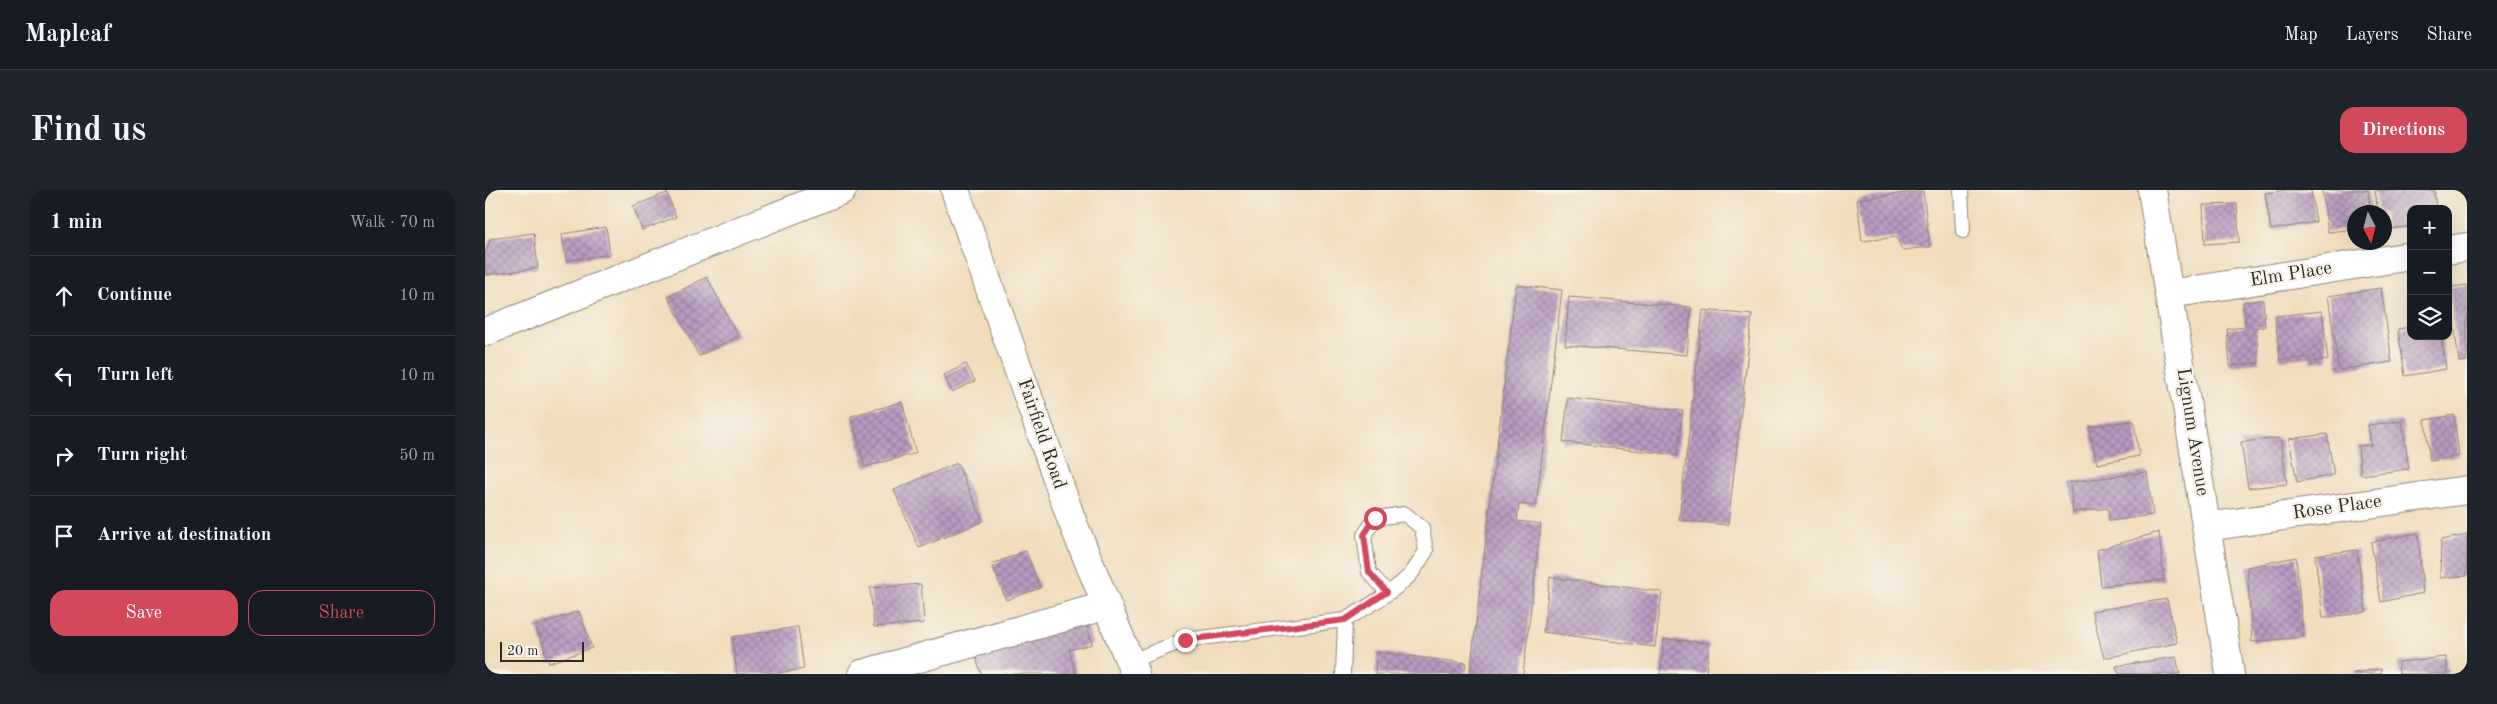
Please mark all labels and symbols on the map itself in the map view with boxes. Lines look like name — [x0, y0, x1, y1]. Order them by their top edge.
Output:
north arrow — [2347, 205, 2392, 250]
street label: Elm Place — [2248, 259, 2334, 291]
street label: Lignum Avenue — [2173, 367, 2211, 497]
street label: Fairfield Road — [1013, 376, 1069, 492]
street label: Rose Place — [2291, 492, 2383, 524]
route start — [1364, 507, 1387, 530]
route end — [1174, 629, 1197, 652]
scale bar — [500, 639, 584, 662]

